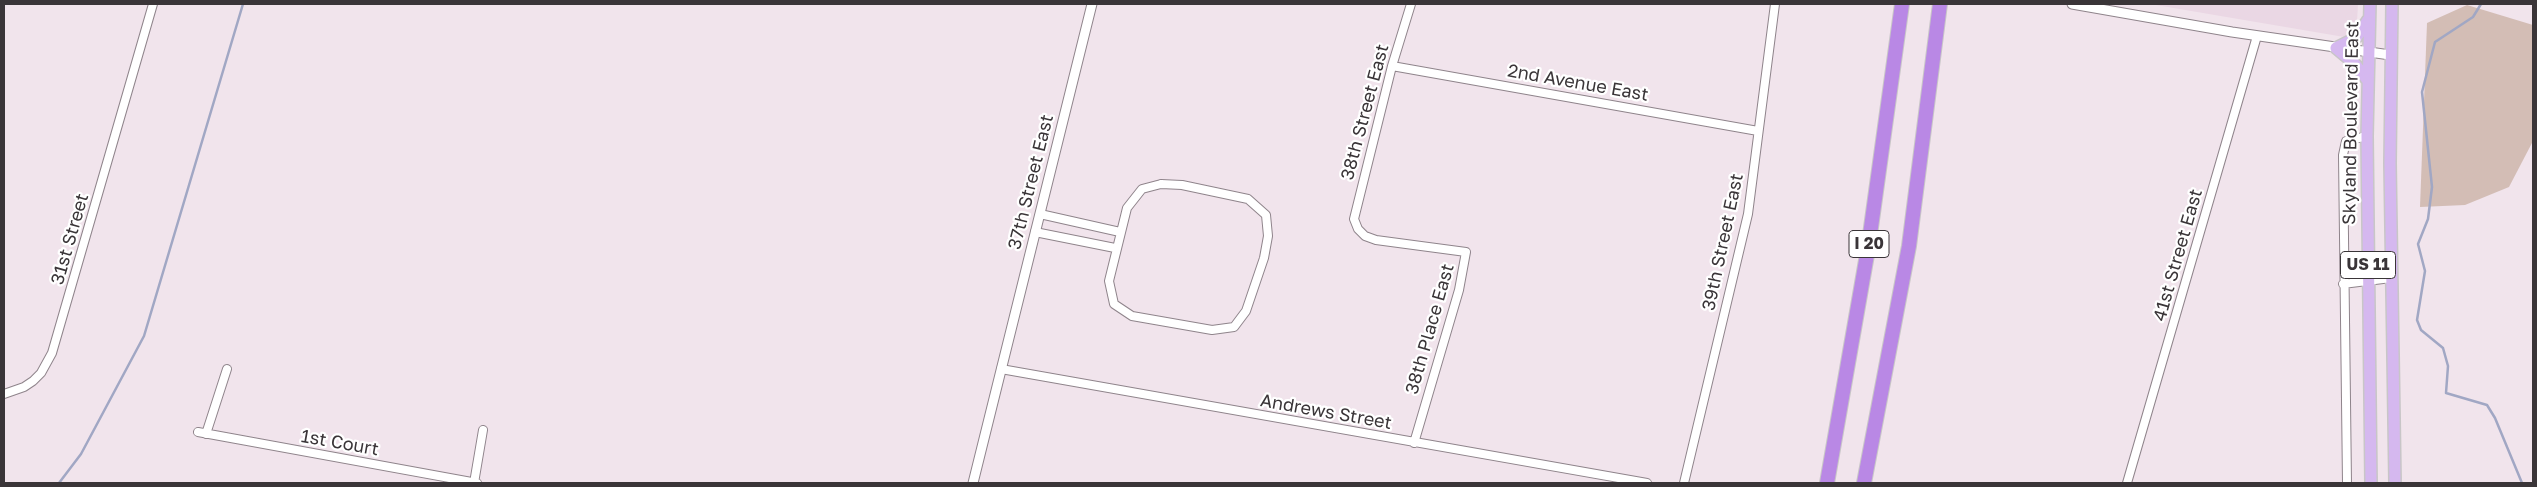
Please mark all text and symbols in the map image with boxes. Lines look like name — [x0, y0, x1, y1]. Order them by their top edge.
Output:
street label: Skyland Boulevard East — [2338, 21, 2364, 225]
street label: 38th Street East — [1336, 42, 1394, 182]
street label: 2nd Avenue East — [1506, 60, 1650, 106]
street label: 37th Street East — [1004, 112, 1058, 252]
street label: 39th Street East — [1698, 171, 1748, 313]
street label: 41st Street East — [2149, 186, 2207, 324]
street label: 31st Street — [47, 191, 93, 287]
road number: I 20 — [1849, 230, 1889, 258]
road number: US 11 — [2340, 252, 2396, 278]
street label: 38th Place East — [1401, 261, 1459, 397]
street label: Andrews Street — [1259, 390, 1393, 434]
street label: 1st Court — [299, 426, 381, 460]

